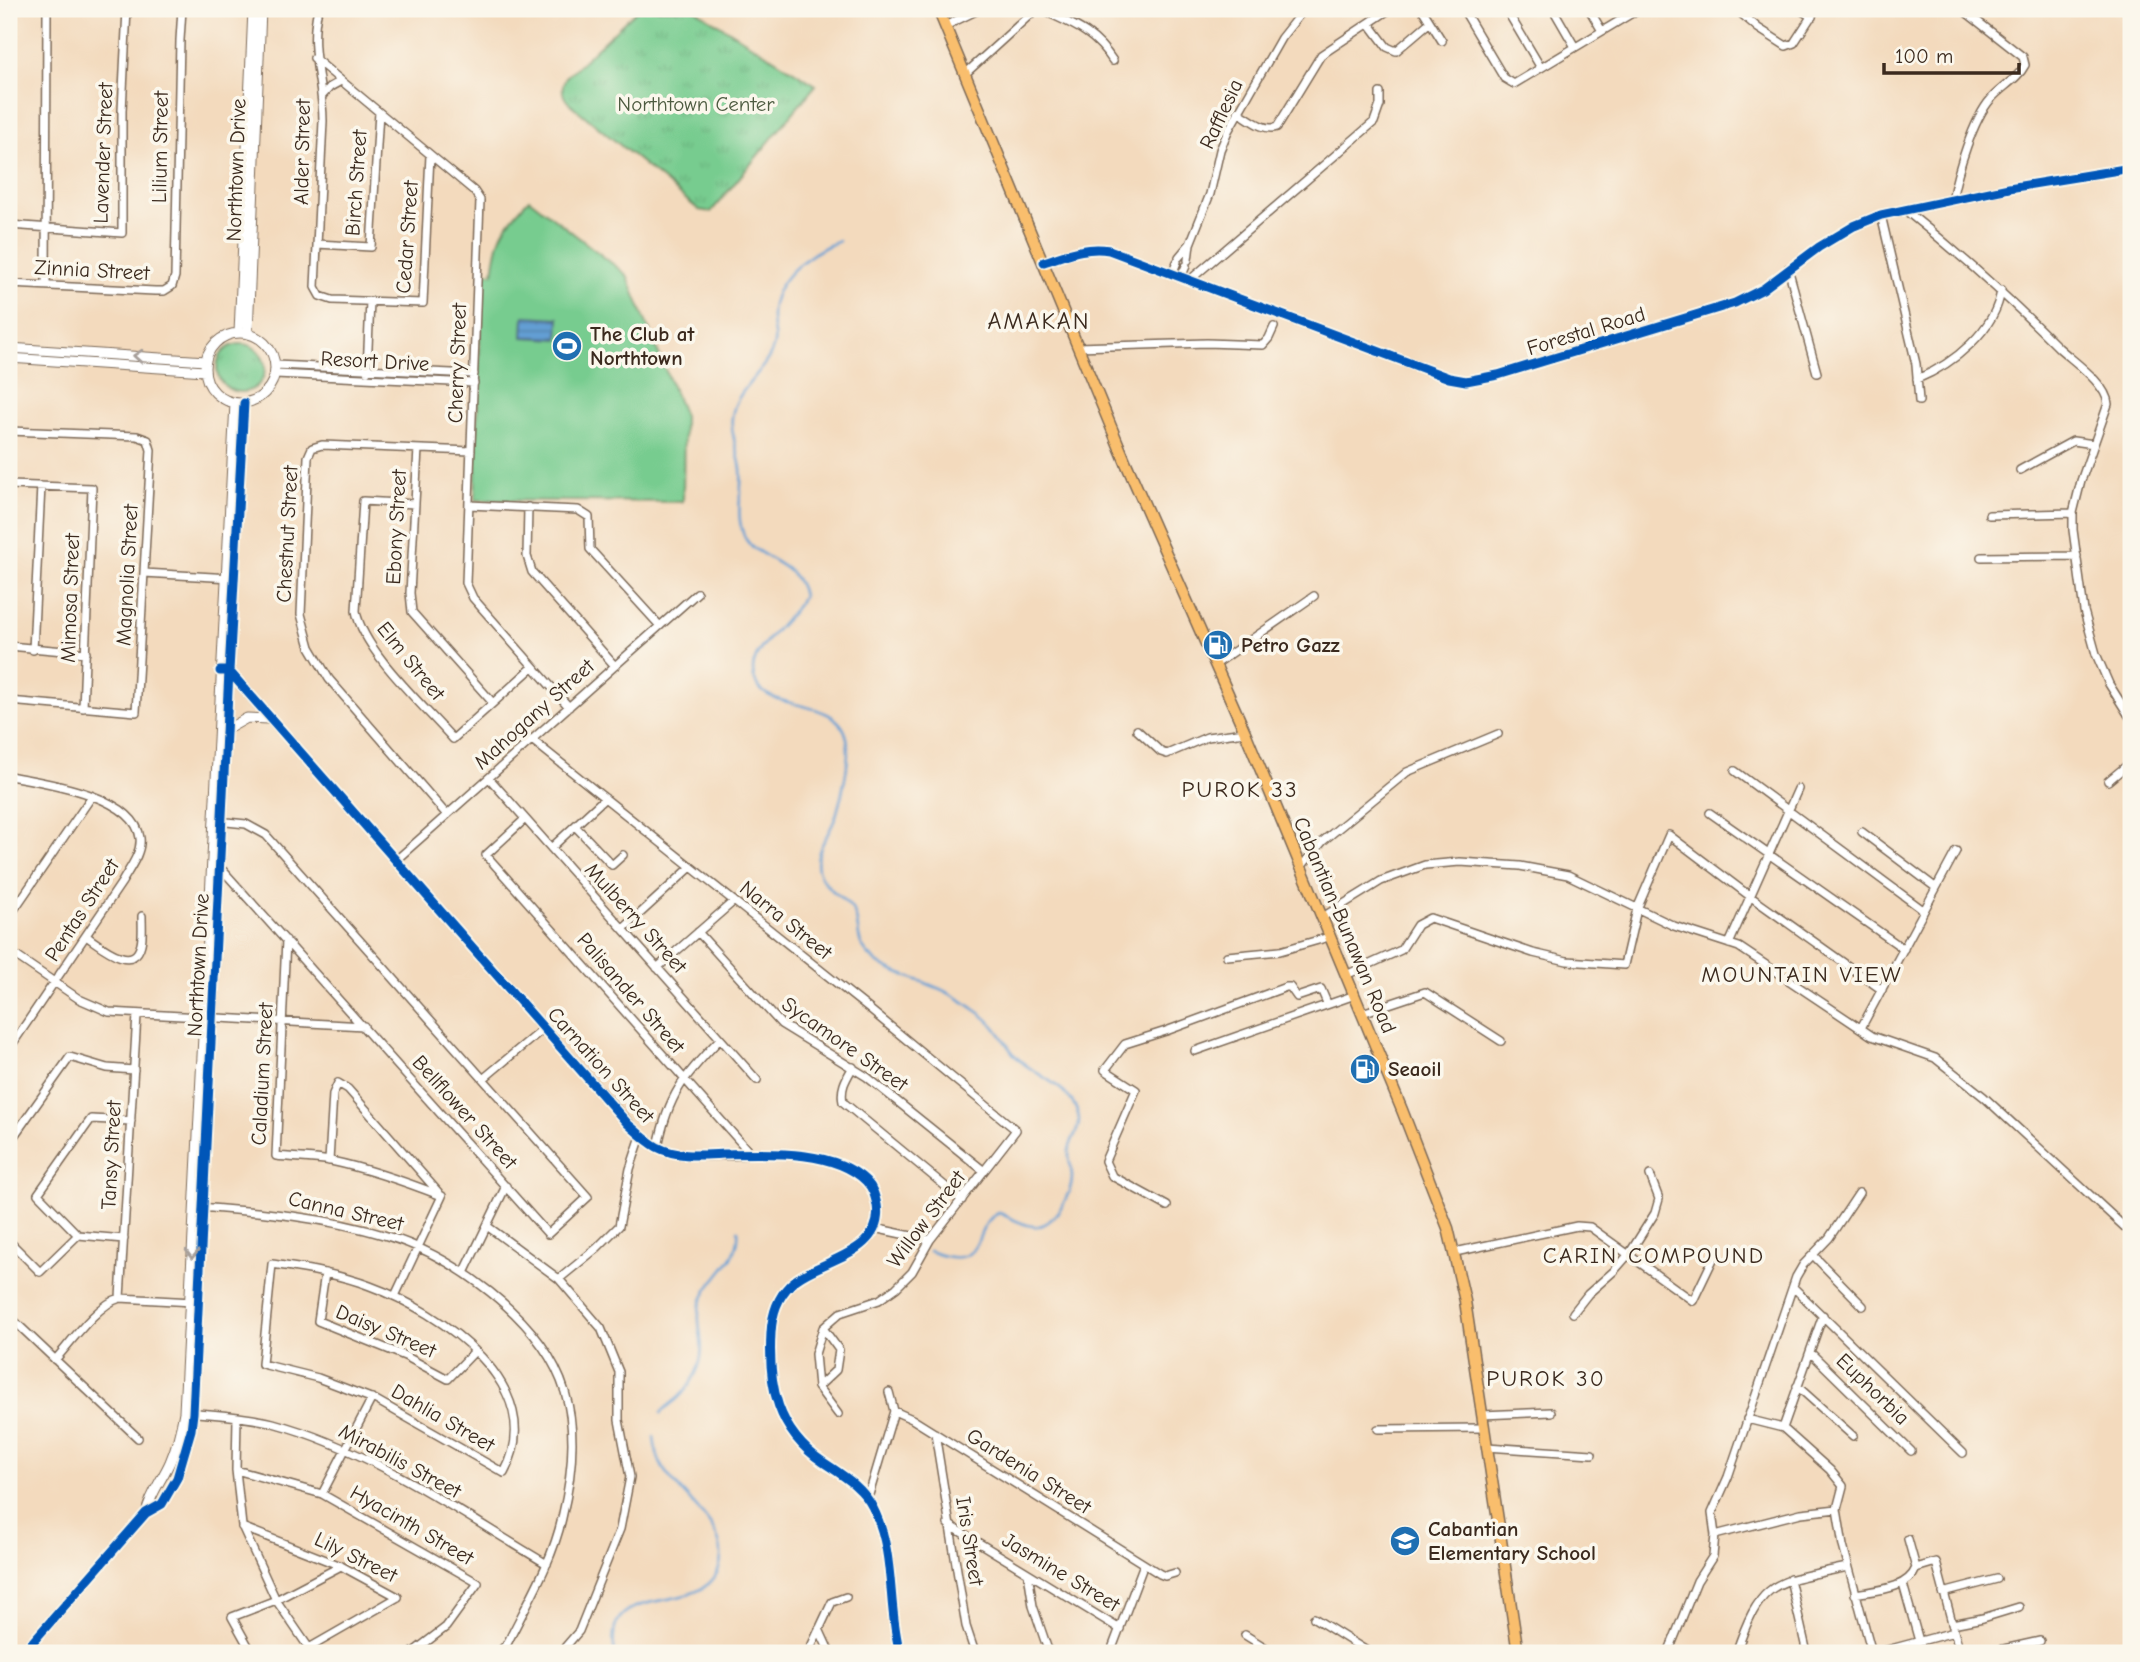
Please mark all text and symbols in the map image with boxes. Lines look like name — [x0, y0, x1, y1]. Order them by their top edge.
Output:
scale bar — [1884, 32, 2019, 76]
text: 100 m — [1895, 44, 1953, 68]
street label: Rafflesia — [1194, 75, 1248, 153]
street label: Lavender Street — [89, 81, 117, 224]
street label: Lilium Street — [147, 90, 173, 203]
park label: Northtown Center — [617, 92, 775, 116]
street label: Northtown Drive — [222, 98, 250, 242]
street label: Alder Street — [289, 98, 315, 205]
street label: Birch Street — [340, 128, 372, 237]
street label: Cedar Street — [391, 179, 423, 294]
street label: Zinnia Street — [34, 255, 151, 285]
street label: Cherry Street — [443, 301, 471, 424]
street label: Forestal Road — [1524, 302, 1648, 360]
district label: AMAKAN — [987, 307, 1091, 335]
place label: The Club at Northtown — [590, 322, 696, 370]
sports icon: The Club at Northtown — [550, 329, 584, 363]
street label: Resort Drive — [320, 346, 430, 376]
one-way arrow — [132, 349, 143, 364]
street label: Chestnut Street — [271, 464, 303, 603]
street label: Ebony Street — [381, 468, 411, 585]
street label: Magnolia Street — [111, 502, 143, 647]
street label: Mimosa Street — [56, 532, 84, 663]
street label: Elm Street — [372, 617, 451, 706]
fuel station icon: Petro Gazz — [1201, 628, 1235, 662]
place label: Petro Gazz — [1241, 633, 1340, 657]
street label: Mahogany Street — [469, 653, 600, 774]
district label: PUROK 33 — [1181, 776, 1299, 803]
street label: Cabantian-Bunawan Road — [1289, 813, 1401, 1037]
street label: Pentas Street — [40, 853, 125, 966]
street label: Mulberry Street — [580, 858, 693, 979]
street label: Narra Street — [735, 876, 838, 965]
street label: Northtown Drive — [182, 893, 214, 1037]
street label: Palisander Street — [572, 928, 690, 1059]
district label: MOUNTAIN VIEW — [1701, 961, 1903, 988]
street label: Sycamore Street — [777, 992, 913, 1097]
street label: Caladium Street — [246, 1001, 278, 1146]
street label: Carnation Street — [543, 1002, 660, 1129]
street label: Bellflower Street — [408, 1050, 523, 1175]
fuel station icon: Seaoil — [1348, 1052, 1382, 1086]
place label: Seaoil — [1388, 1057, 1441, 1081]
street label: Tansy Street — [96, 1099, 126, 1210]
street label: Willow Street — [882, 1165, 971, 1272]
street label: Canna Street — [286, 1186, 407, 1236]
district label: CARIN COMPOUND — [1543, 1242, 1765, 1269]
one-way arrow — [184, 1248, 199, 1259]
street label: Daisy Street — [332, 1299, 441, 1363]
street label: Euphorbia — [1832, 1348, 1914, 1430]
district label: PUROK 30 — [1486, 1365, 1606, 1392]
street label: Dahlia Street — [387, 1379, 500, 1458]
street label: Mirabilis Street — [335, 1419, 466, 1504]
street label: Gardenia Street — [962, 1423, 1096, 1519]
street label: Hyacinth Street — [346, 1480, 479, 1571]
street label: Iris Street — [951, 1495, 989, 1588]
place label: Cabantian Elementary School — [1428, 1517, 1596, 1565]
school or university icon: Cabantian Elementary School — [1388, 1524, 1422, 1558]
street label: Lily Street — [311, 1527, 402, 1588]
street label: Jasmine Street — [998, 1527, 1125, 1617]

